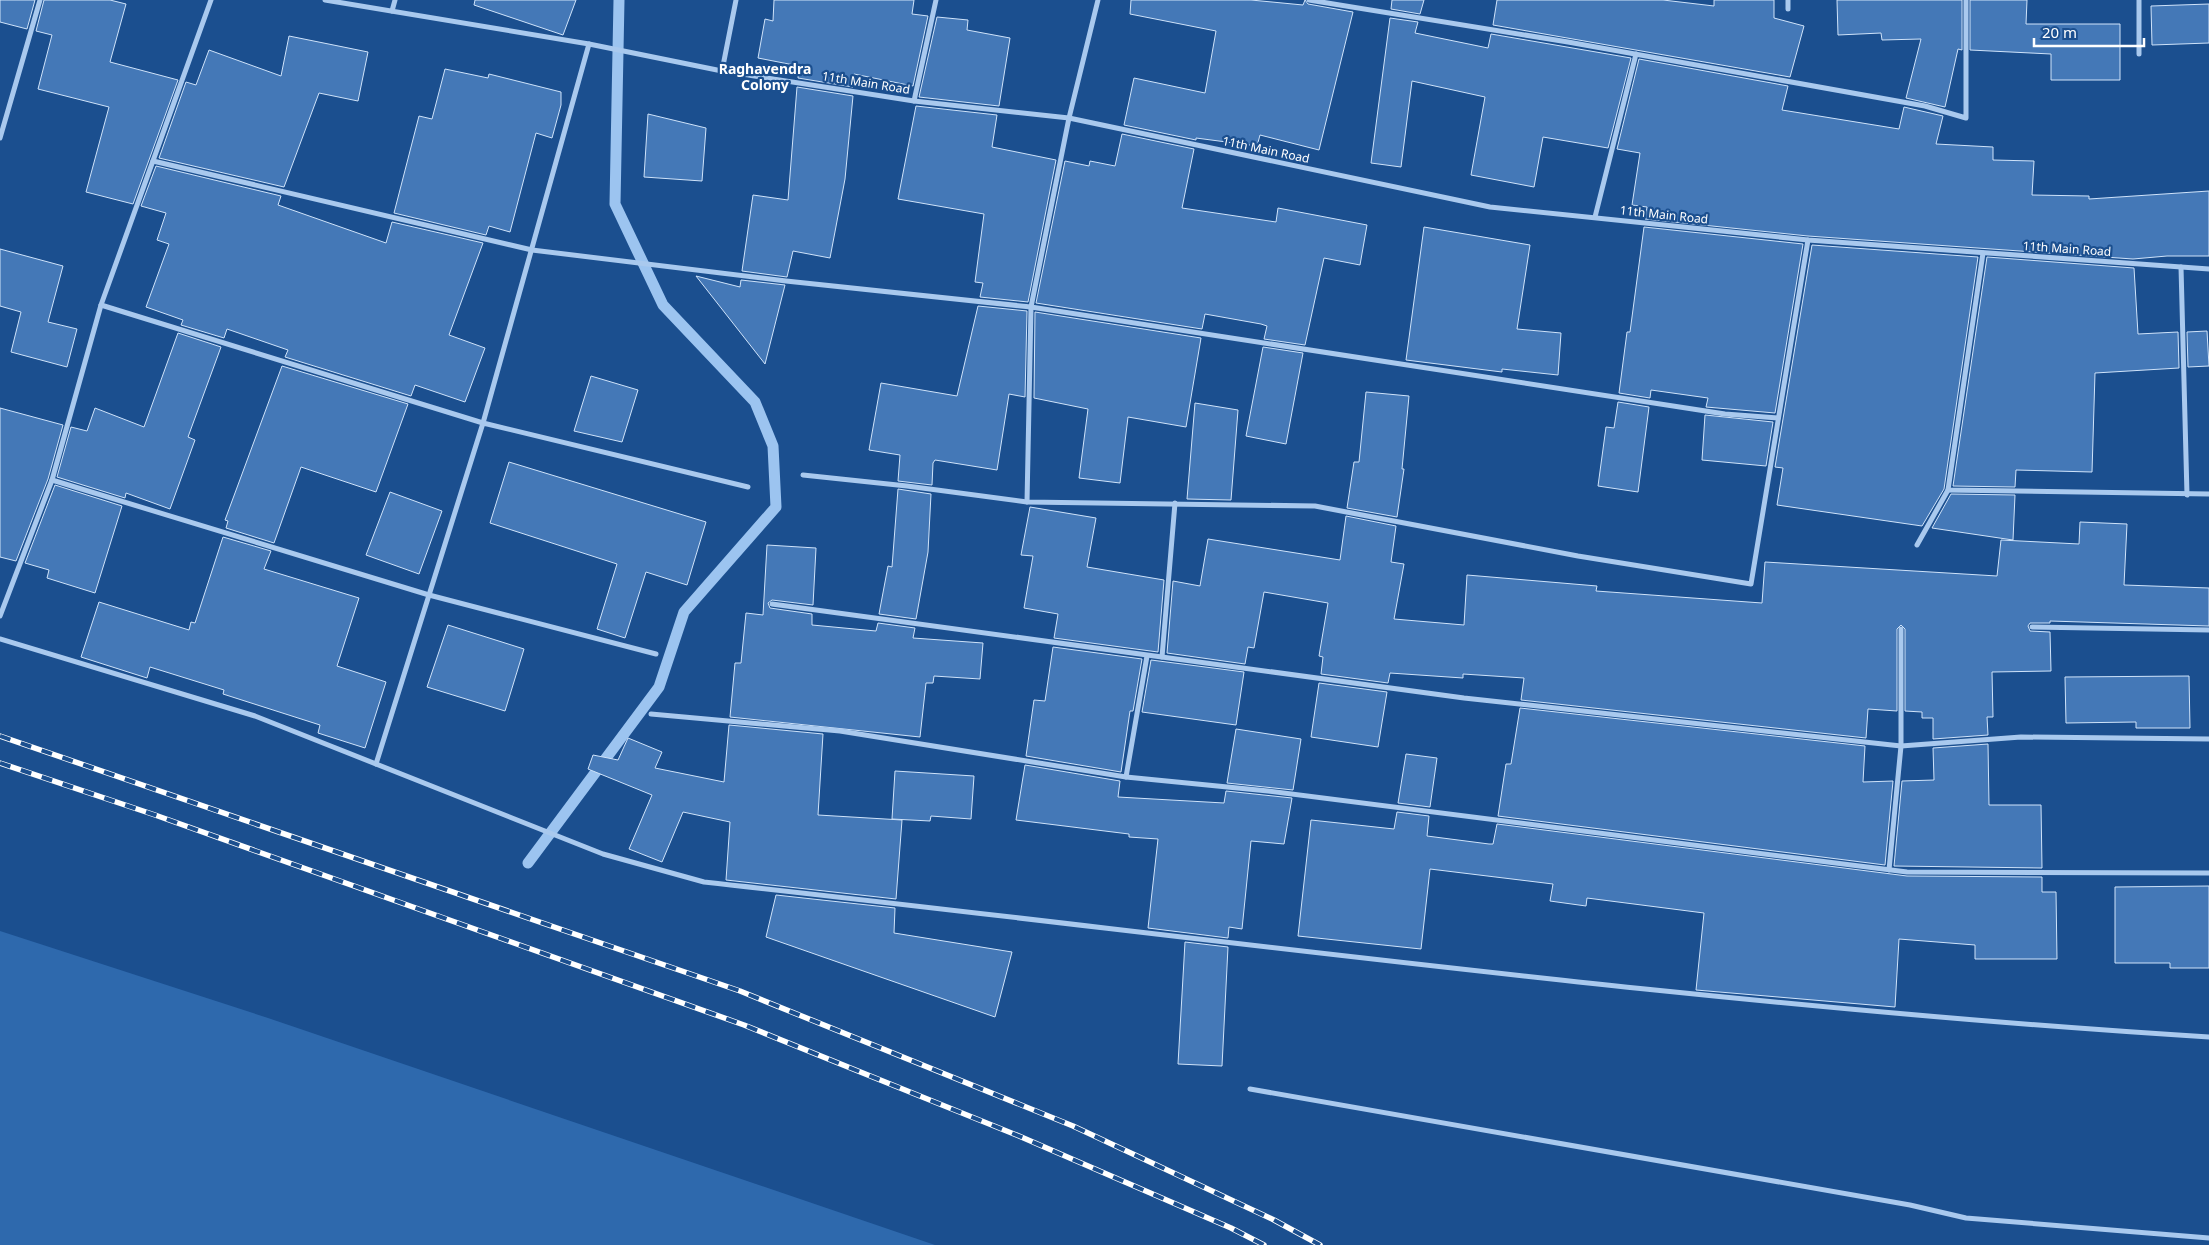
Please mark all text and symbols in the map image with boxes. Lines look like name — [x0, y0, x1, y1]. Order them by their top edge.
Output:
scale bar — [2034, 15, 2144, 47]
text: 20 m — [2042, 22, 2077, 42]
district label: Raghavendra Colony — [719, 59, 811, 94]
street label: 11th Main Road — [821, 67, 911, 98]
street label: 11th Main Road — [1221, 132, 1311, 167]
street label: 11th Main Road — [1619, 201, 1709, 228]
street label: 11th Main Road — [2022, 237, 2112, 260]

